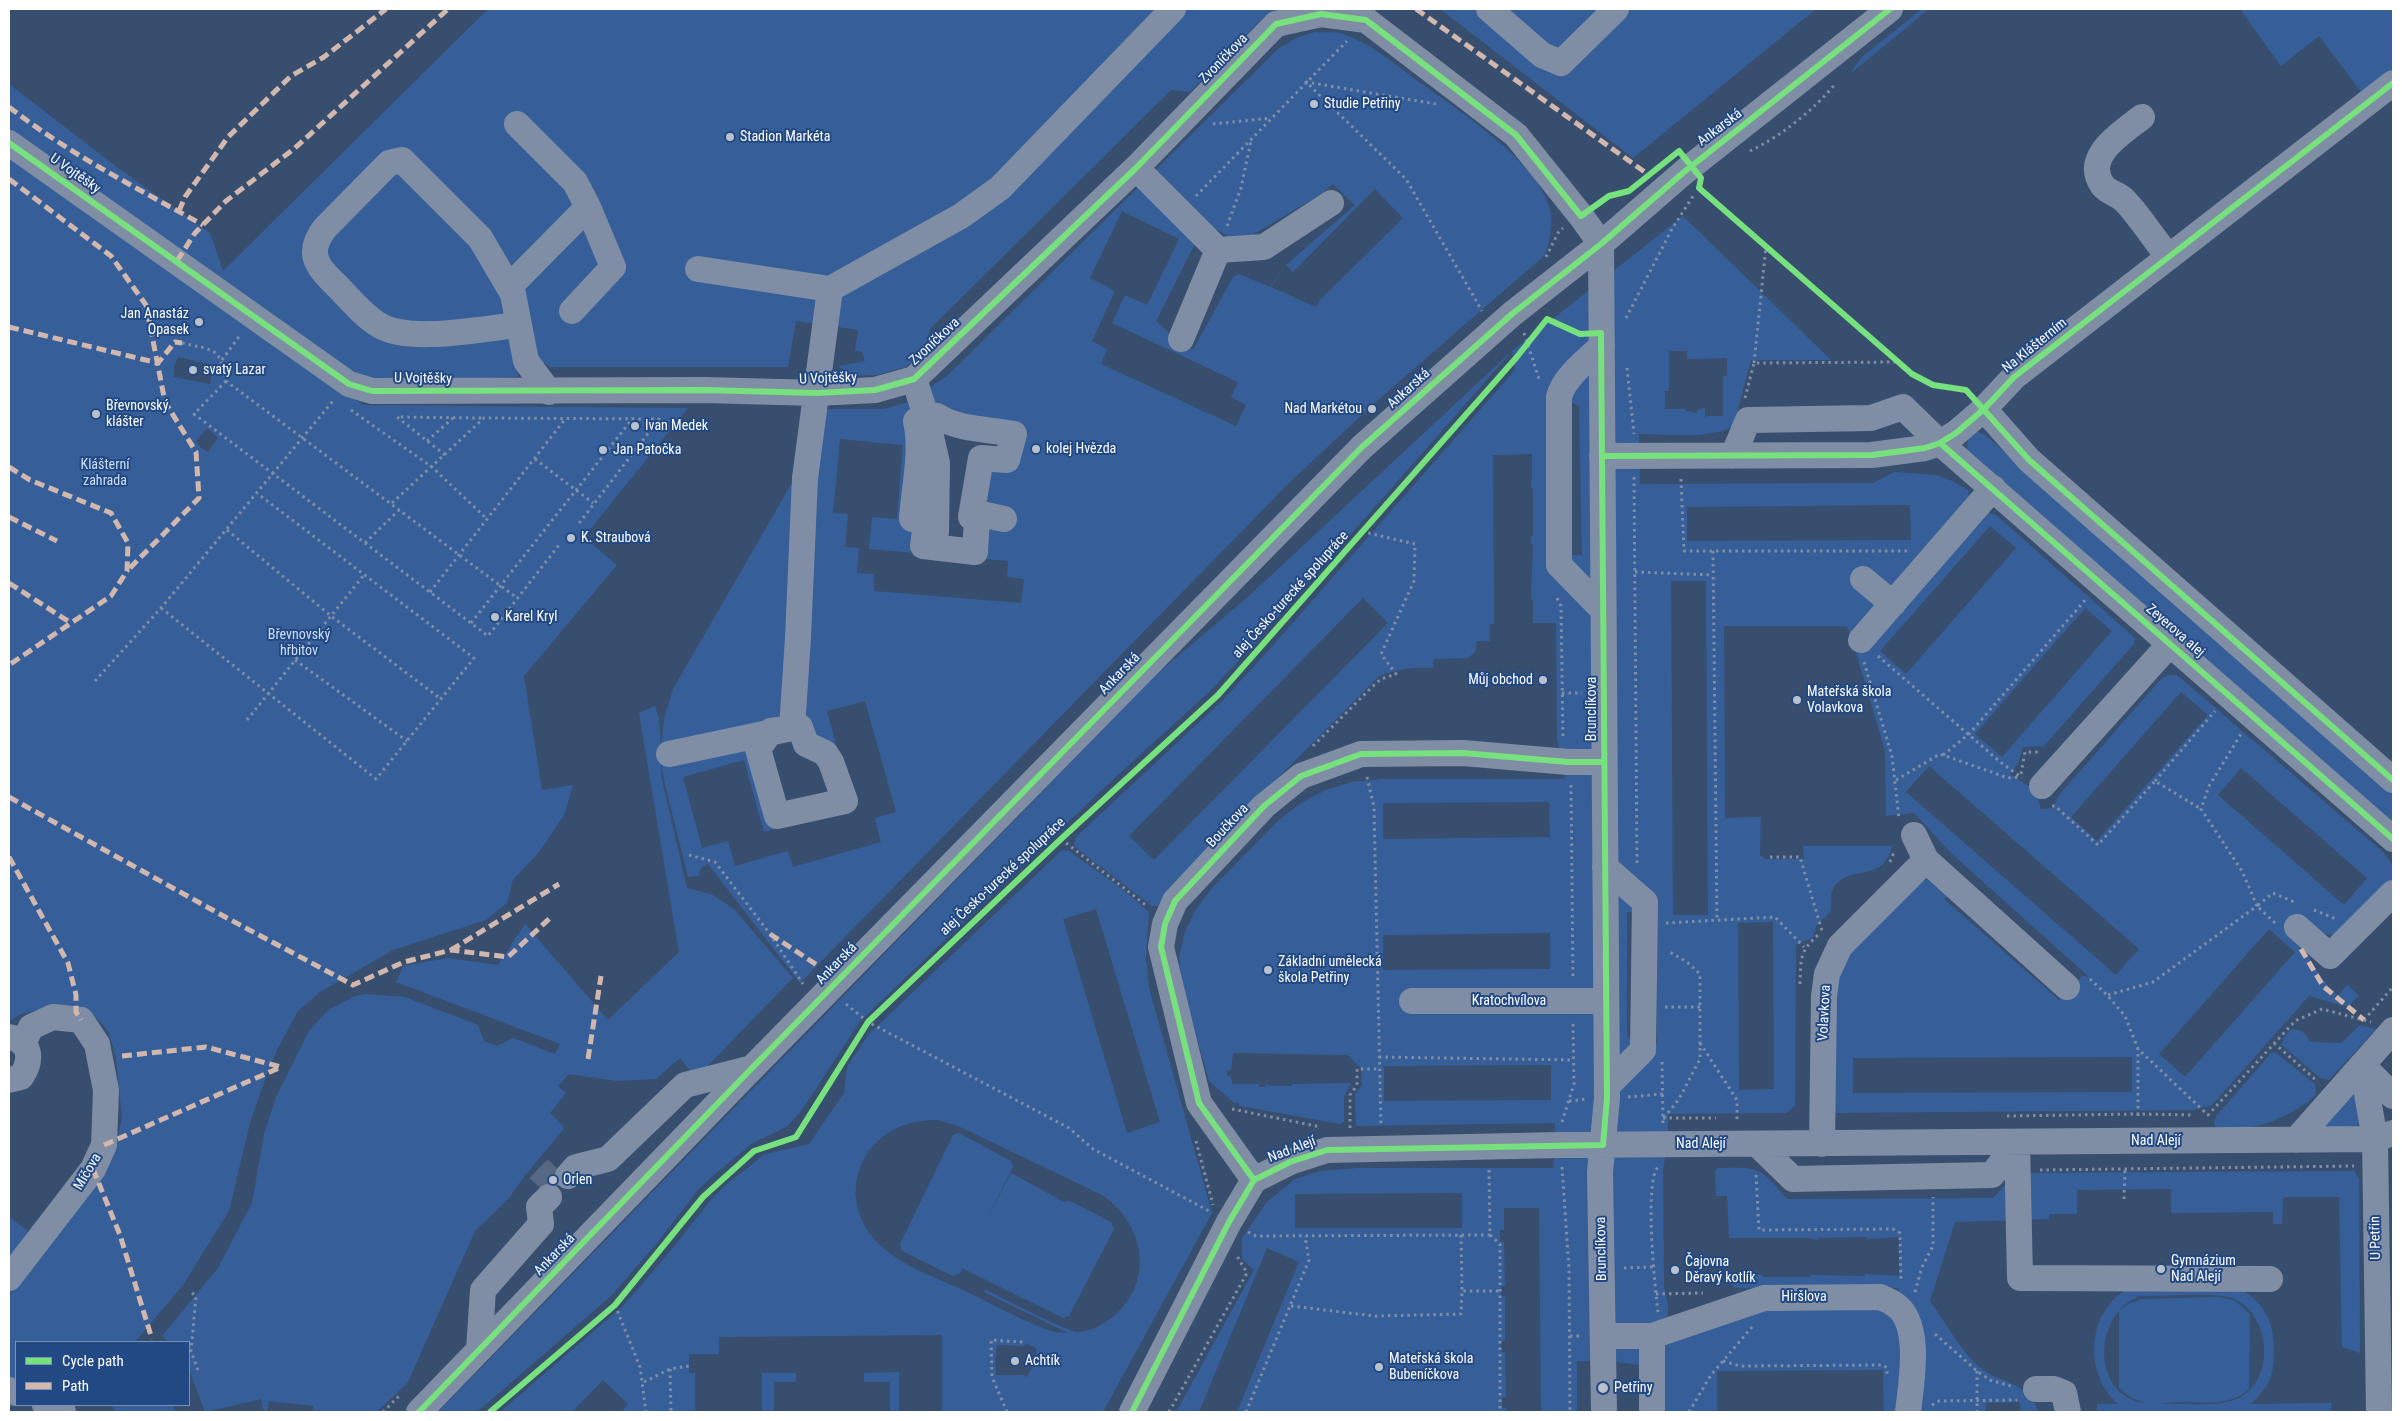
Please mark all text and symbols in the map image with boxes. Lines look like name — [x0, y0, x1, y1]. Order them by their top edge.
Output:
street label: Zvoníčkova — [1196, 31, 1252, 87]
place label: Studie Petřiny — [1324, 96, 1401, 112]
marker: Studie Petřiny — [1308, 98, 1320, 110]
street label: Ankarská — [1694, 106, 1746, 150]
place label: Stadion Markéta — [740, 129, 830, 145]
marker: Stadion Markéta — [724, 131, 736, 143]
street label: U Vojtěšky — [46, 150, 104, 198]
place label: Jan Anastáz Opasek — [121, 306, 189, 338]
street label: Zvoníčkova — [906, 315, 964, 369]
street label: Na Klášterním — [1999, 315, 2071, 377]
marker: Jan Anastáz Opasek — [193, 316, 205, 328]
place label: svatý Lazar — [203, 362, 266, 378]
marker: svatý Lazar — [187, 364, 199, 376]
street label: Ankarská — [1384, 366, 1434, 412]
street label: U Vojtěšky — [394, 370, 452, 388]
street label: U Vojtěšky — [799, 370, 857, 388]
place label: Břevnovský klášter — [106, 398, 168, 431]
place label: Nad Markétou — [1284, 401, 1362, 417]
marker: Nad Markétou — [1366, 403, 1378, 415]
marker: Břevnovský klášter — [90, 408, 102, 420]
place label: Ivan Medek — [645, 418, 708, 434]
marker: Ivan Medek — [629, 420, 641, 432]
place label: kolej Hvězda — [1046, 441, 1116, 457]
place label: Jan Patočka — [613, 442, 681, 458]
marker: kolej Hvězda — [1030, 443, 1042, 455]
marker: Jan Patočka — [597, 444, 609, 456]
park label: Klášterní zahrada — [81, 457, 129, 490]
street label: alej Česko-turecké spolupráce — [1229, 528, 1353, 662]
place label: K. Straubová — [581, 530, 651, 546]
marker: K. Straubová — [565, 532, 577, 544]
street label: Zeyerova alej — [2142, 601, 2208, 661]
place label: Karel Kryl — [505, 609, 558, 625]
marker: Karel Kryl — [489, 611, 501, 623]
park label: Břevnovský hřbitov — [268, 627, 330, 660]
street label: Ankarská — [1096, 650, 1144, 698]
place label: Můj obchod — [1468, 672, 1533, 688]
marker: Můj obchod — [1537, 674, 1549, 686]
street label: Brunclíkova — [1584, 677, 1600, 741]
place label: Mateřská škola Volavkova — [1807, 684, 1892, 716]
marker: Mateřská škola Volavkova — [1791, 694, 1803, 706]
street label: Boučkova — [1204, 801, 1252, 851]
street label: alej Česko-turecké spolupráce — [937, 814, 1069, 940]
street label: Ankarská — [813, 940, 861, 988]
place label: Základní umělecká škola Petřiny — [1278, 954, 1382, 986]
marker: Základní umělecká škola Petřiny — [1262, 964, 1274, 976]
street label: Volavkova — [1815, 985, 1835, 1041]
street label: Kratochvílova — [1472, 993, 1546, 1009]
street label: Nad Alejí — [1266, 1133, 1318, 1167]
street label: Nad Alejí — [2131, 1133, 2181, 1149]
street label: Nad Alejí — [1676, 1136, 1726, 1152]
street label: Míčova — [71, 1151, 105, 1193]
place label: Orlen — [563, 1172, 592, 1188]
marker: Orlen — [547, 1174, 559, 1186]
street label: U Petřin — [2367, 1216, 2385, 1260]
street label: Brunclíkova — [1593, 1217, 1611, 1281]
street label: Ankarská — [531, 1231, 579, 1279]
place label: Gymnázium Nad Alejí — [2171, 1253, 2236, 1285]
place label: Čajovna Děravý kotlík — [1685, 1254, 1755, 1286]
marker: Gymnázium Nad Alejí — [2155, 1263, 2167, 1275]
marker: Čajovna Děravý kotlík — [1669, 1264, 1681, 1276]
street label: Hiršlova — [1781, 1289, 1827, 1305]
legend — [15, 1341, 190, 1406]
place label: Mateřská škola Bubeníčkova — [1389, 1351, 1474, 1384]
text: Cycle path — [62, 1352, 124, 1370]
place label: Achtík — [1025, 1353, 1060, 1369]
marker: Achtík — [1009, 1355, 1021, 1367]
marker: Mateřská škola Bubeníčkova — [1373, 1361, 1385, 1373]
text: Path — [62, 1377, 89, 1395]
place label: Petřiny — [1614, 1380, 1652, 1396]
marker: Petřiny — [1596, 1381, 1610, 1395]

